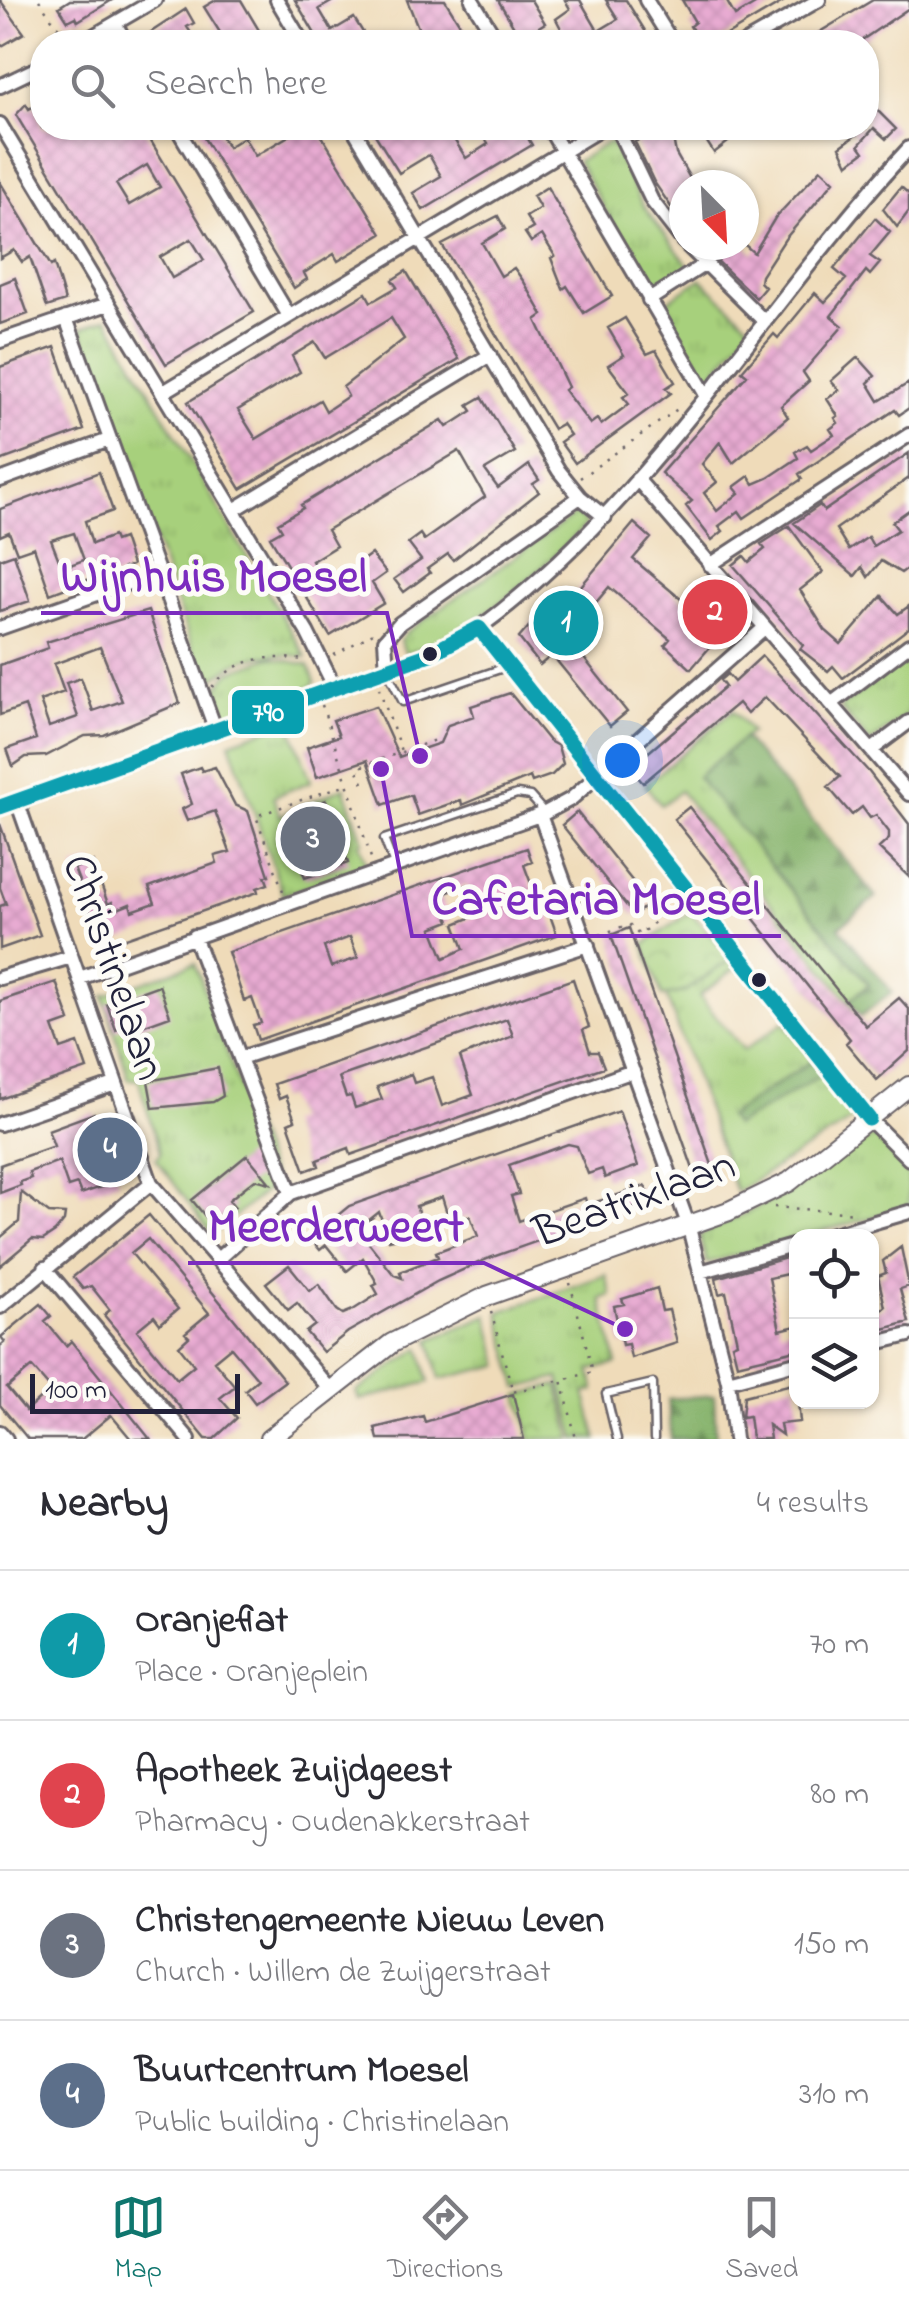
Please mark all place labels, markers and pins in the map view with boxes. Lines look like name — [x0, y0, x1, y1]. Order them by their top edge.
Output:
callout: Wijnhuis Moesel — [41, 535, 387, 613]
pin: 2 — [682, 574, 748, 650]
pin: 1 — [534, 586, 598, 660]
unlabelled marker — [420, 644, 440, 664]
pin: 3 — [280, 802, 346, 876]
callout: Cafetaria Moesel — [412, 858, 781, 936]
unlabelled marker — [749, 970, 769, 990]
pin: 4 — [78, 1112, 142, 1188]
callout: Meerderweert — [188, 1185, 484, 1263]

